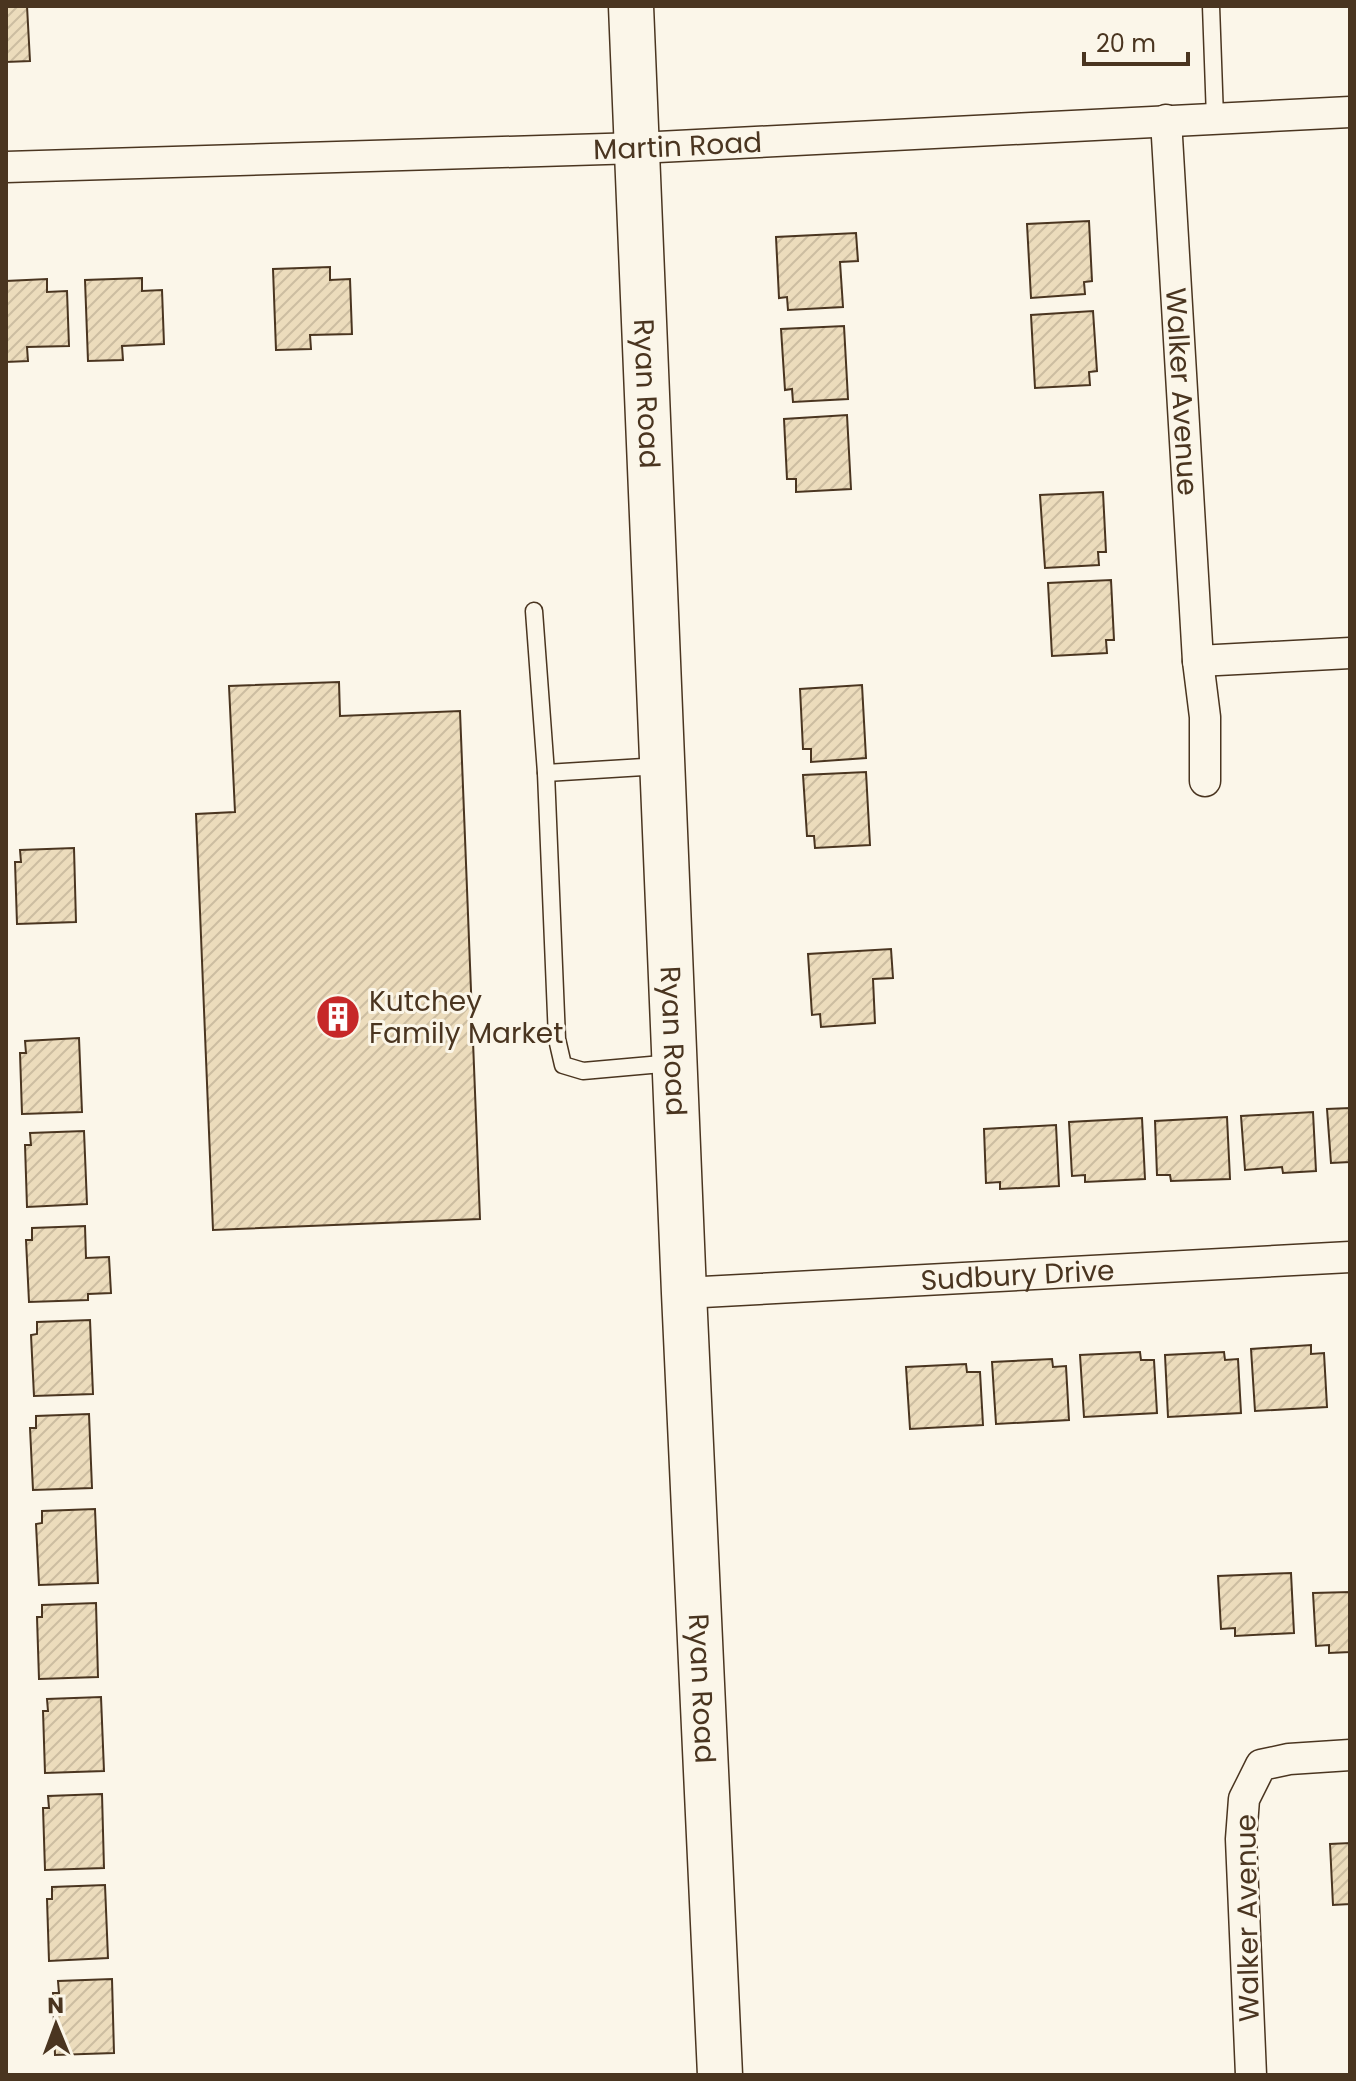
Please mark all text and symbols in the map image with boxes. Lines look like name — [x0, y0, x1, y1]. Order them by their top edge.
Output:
scale bar — [1084, 16, 1188, 66]
text: 20 m — [1096, 27, 1156, 60]
street label: Martin Road — [593, 123, 763, 169]
street label: Walker Avenue — [1156, 287, 1207, 497]
street label: Ryan Road — [624, 318, 669, 469]
street label: Ryan Road — [651, 965, 696, 1117]
place label: Kutchey Family Market — [369, 982, 563, 1053]
building icon: Kutchey Family Market — [314, 993, 362, 1041]
street label: Sudbury Drive — [920, 1251, 1115, 1300]
street label: Ryan Road — [679, 1613, 725, 1764]
street label: Walker Avenue — [1226, 1814, 1269, 2022]
north arrow — [16, 1985, 96, 2065]
text: N — [47, 1990, 64, 2021]

